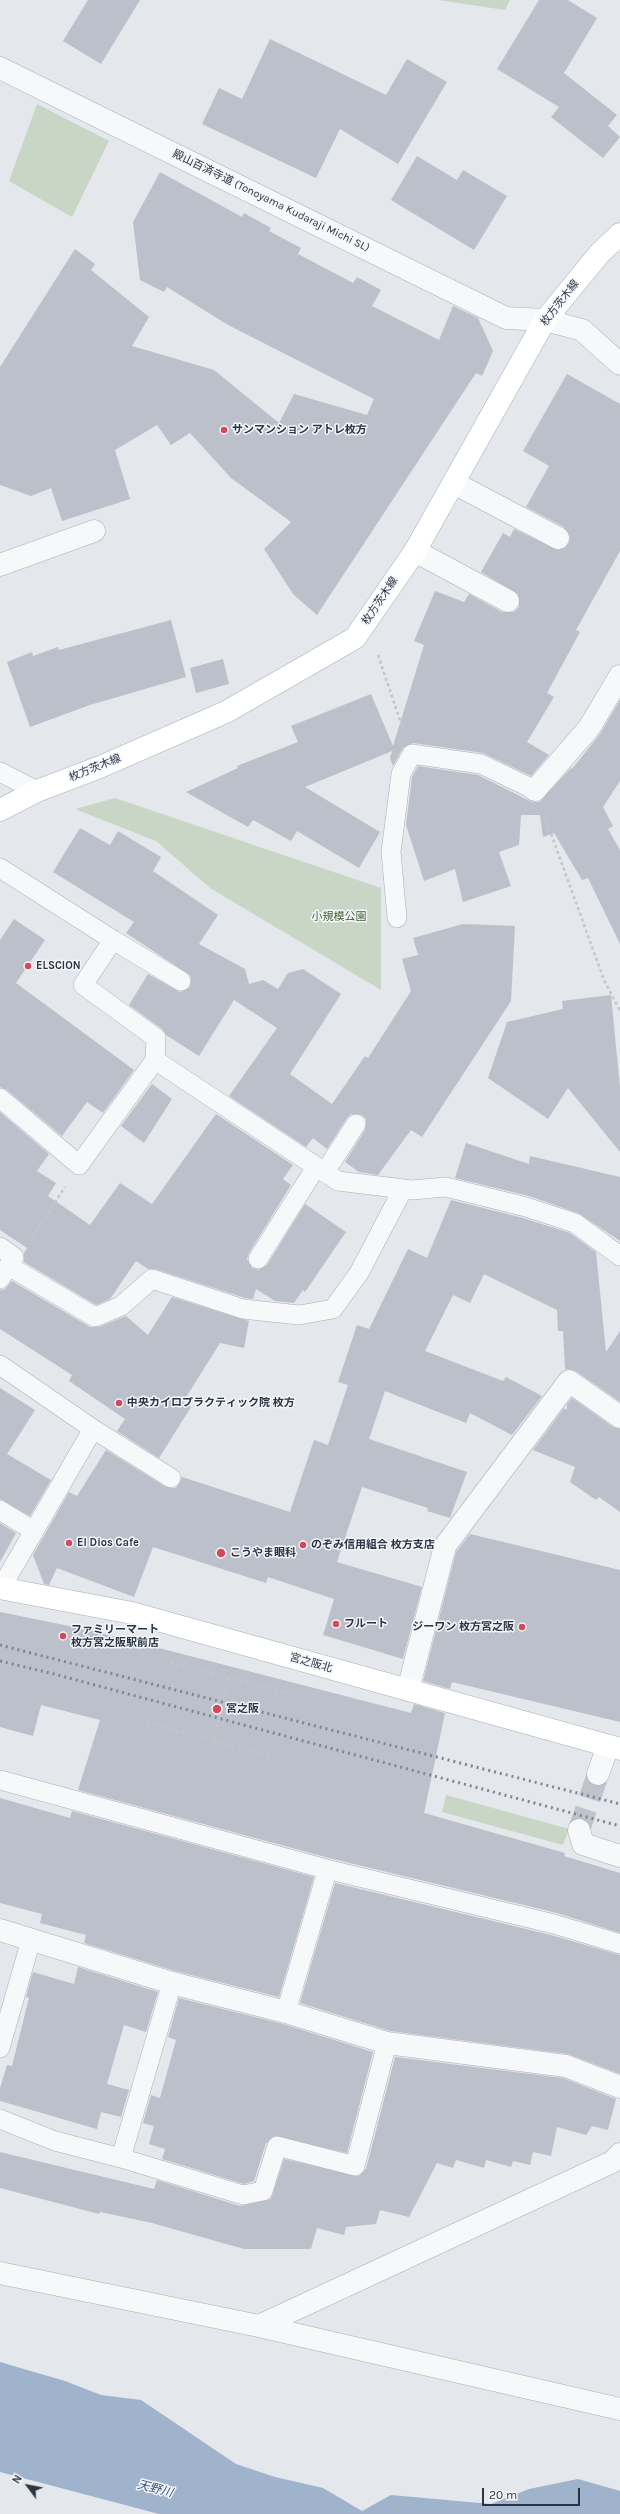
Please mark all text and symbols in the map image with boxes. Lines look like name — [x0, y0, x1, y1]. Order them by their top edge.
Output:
street label: 殿山百済寺道 (Tonoyama Kudaraji Michi SL) — [170, 147, 372, 255]
street label: 枚方茨木線 — [538, 277, 582, 329]
place label: サンマンション アトレ枚方 — [232, 423, 367, 437]
marker: サンマンション アトレ枚方 — [219, 425, 229, 435]
street label: 枚方茨木線 — [359, 575, 401, 627]
street label: 枚方茨木線 — [67, 752, 123, 784]
park label: 小規模公園 — [312, 910, 366, 924]
place label: ELSCION — [36, 959, 81, 973]
marker: ELSCION — [23, 961, 33, 971]
place label: 中央カイロプラクティック院 枚方 — [127, 1396, 295, 1410]
marker: 中央カイロプラクティック院 枚方 — [114, 1398, 124, 1408]
place label: El Dios Cafe — [77, 1536, 139, 1550]
marker: El Dios Cafe — [64, 1538, 74, 1548]
place label: のぞみ信用組合 枚方支店 — [311, 1538, 435, 1552]
marker: のぞみ信用組合 枚方支店 — [298, 1540, 308, 1550]
place label: こうやま眼科 — [230, 1546, 296, 1560]
marker: こうやま眼科 — [215, 1547, 227, 1559]
place label: フルート — [344, 1617, 388, 1631]
marker: フルート — [331, 1619, 341, 1629]
place label: ジーワン 枚方宮之阪 — [412, 1620, 514, 1634]
marker: ジーワン 枚方宮之阪 — [517, 1622, 527, 1632]
place label: ファミリーマート 枚方宮之阪駅前店 — [71, 1623, 159, 1649]
marker: ファミリーマート 枚方宮之阪駅前店 — [58, 1631, 68, 1641]
street label: 宮之阪北 — [288, 1651, 334, 1675]
place label: 宮之阪 — [226, 1702, 259, 1716]
marker: 宮之阪 — [211, 1703, 223, 1715]
north arrow — [8, 2466, 48, 2506]
text: N — [10, 2473, 25, 2486]
water label: 天野川 — [136, 2477, 174, 2501]
scale bar — [484, 2480, 582, 2506]
text: 20 m — [489, 2488, 517, 2502]

